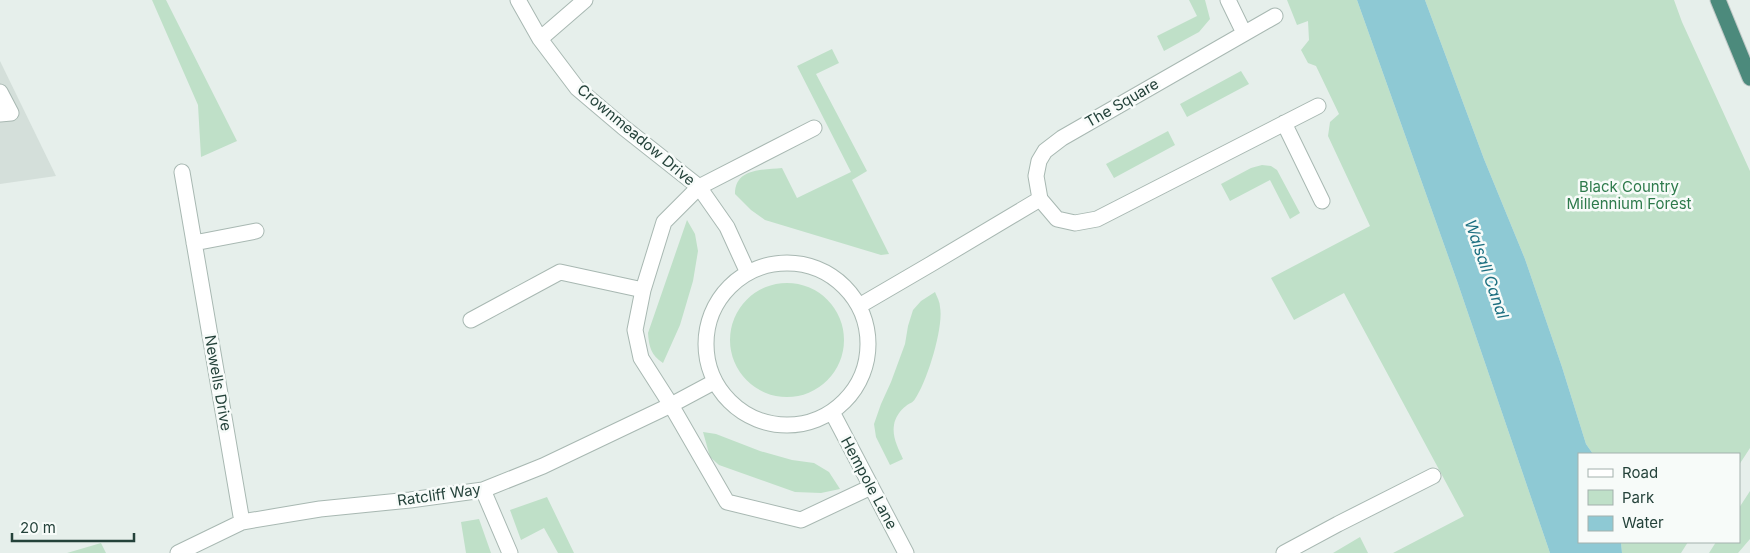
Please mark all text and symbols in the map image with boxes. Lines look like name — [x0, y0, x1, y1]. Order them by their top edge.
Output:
street label: The Square — [1082, 74, 1162, 131]
street label: Crownmeadow Drive — [573, 80, 699, 190]
park label: Black Country Millennium Forest — [1566, 177, 1692, 213]
water label: Walsall Canal — [1461, 217, 1513, 321]
street label: Newells Drive — [201, 333, 236, 432]
street label: Hempole Lane — [837, 433, 902, 532]
legend — [1578, 453, 1740, 543]
text: Road — [1622, 463, 1658, 482]
street label: Ratcliff Way — [396, 479, 482, 510]
text: Park — [1622, 488, 1655, 507]
scale bar — [12, 510, 135, 542]
text: Water — [1622, 513, 1664, 532]
text: 20 m — [20, 518, 56, 537]

